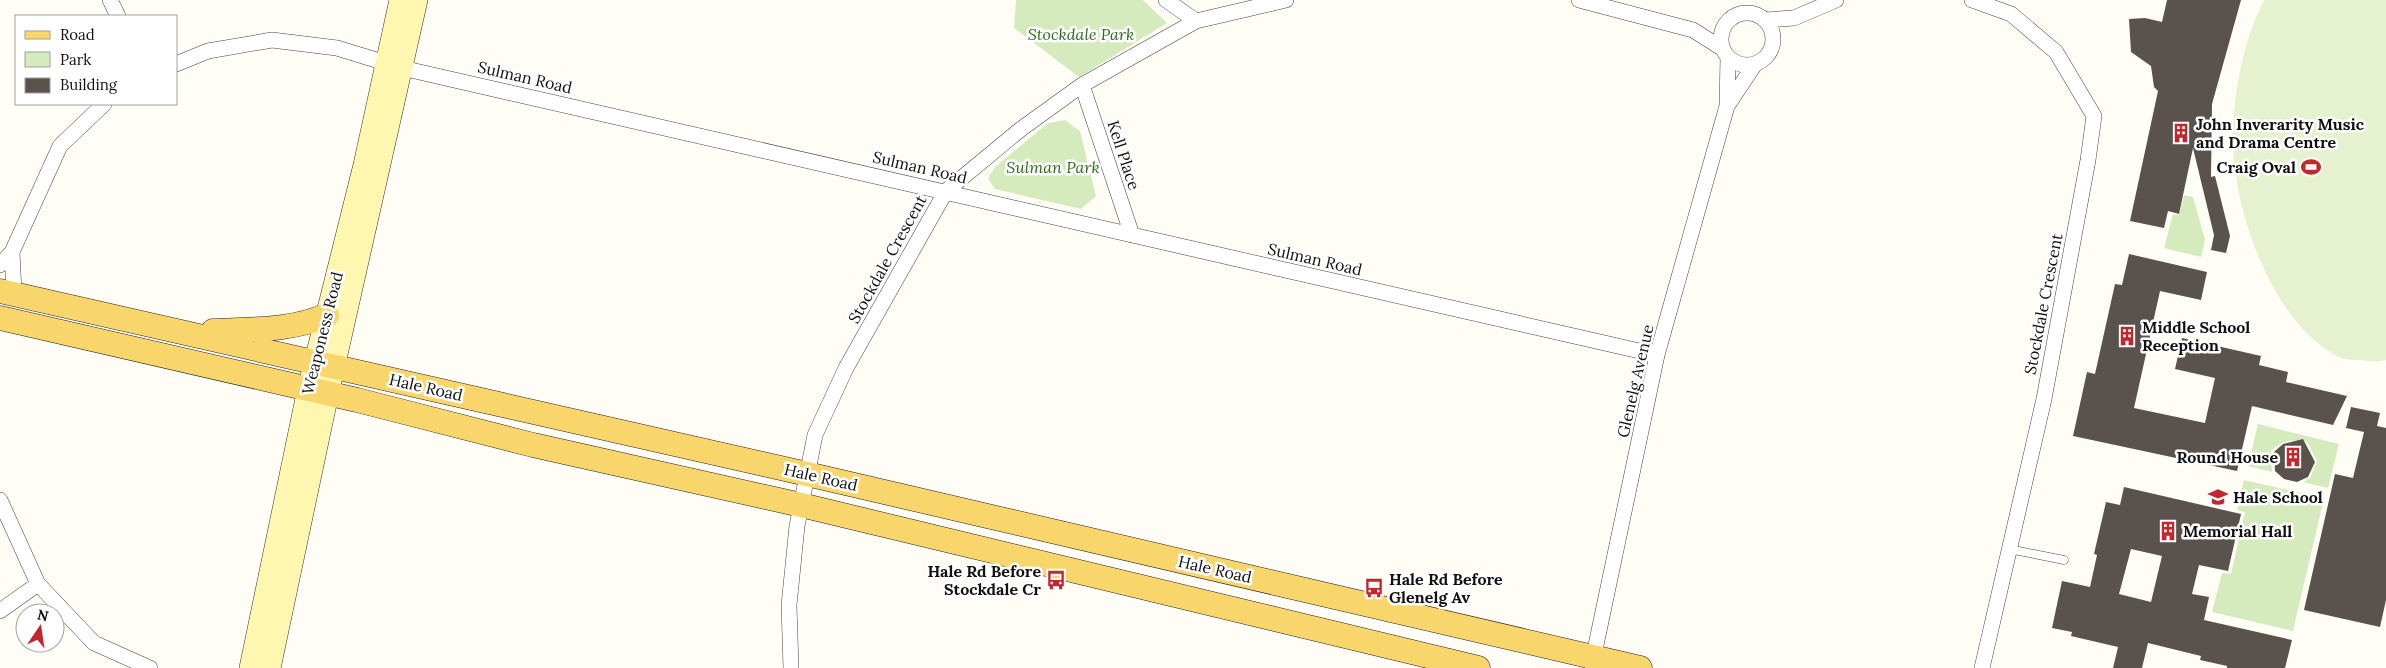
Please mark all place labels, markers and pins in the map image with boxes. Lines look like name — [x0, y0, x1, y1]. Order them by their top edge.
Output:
place label: John Inverarity Music and Drama Centre — [2196, 114, 2365, 152]
building icon: John Inverarity Music and Drama Centre — [2170, 122, 2192, 144]
sports icon: Craig Oval — [2300, 156, 2322, 178]
place label: Craig Oval — [2216, 157, 2296, 177]
place label: Middle School Reception — [2142, 317, 2250, 355]
building icon: Middle School Reception — [2116, 325, 2138, 347]
building icon: Round House — [2282, 446, 2304, 468]
place label: Round House — [2177, 447, 2278, 467]
school or university icon: Hale School — [2207, 486, 2229, 508]
place label: Hale School — [2233, 487, 2323, 507]
building icon: Memorial Hall — [2157, 520, 2179, 542]
place label: Memorial Hall — [2183, 521, 2292, 541]
place label: Hale Rd Before Stockdale Cr — [927, 561, 1041, 599]
bus stop icon: Hale Rd Before Stockdale Cr — [1045, 569, 1067, 591]
place label: Hale Rd Before Glenelg Av — [1389, 569, 1503, 607]
bus stop icon: Hale Rd Before Glenelg Av — [1363, 577, 1385, 599]

